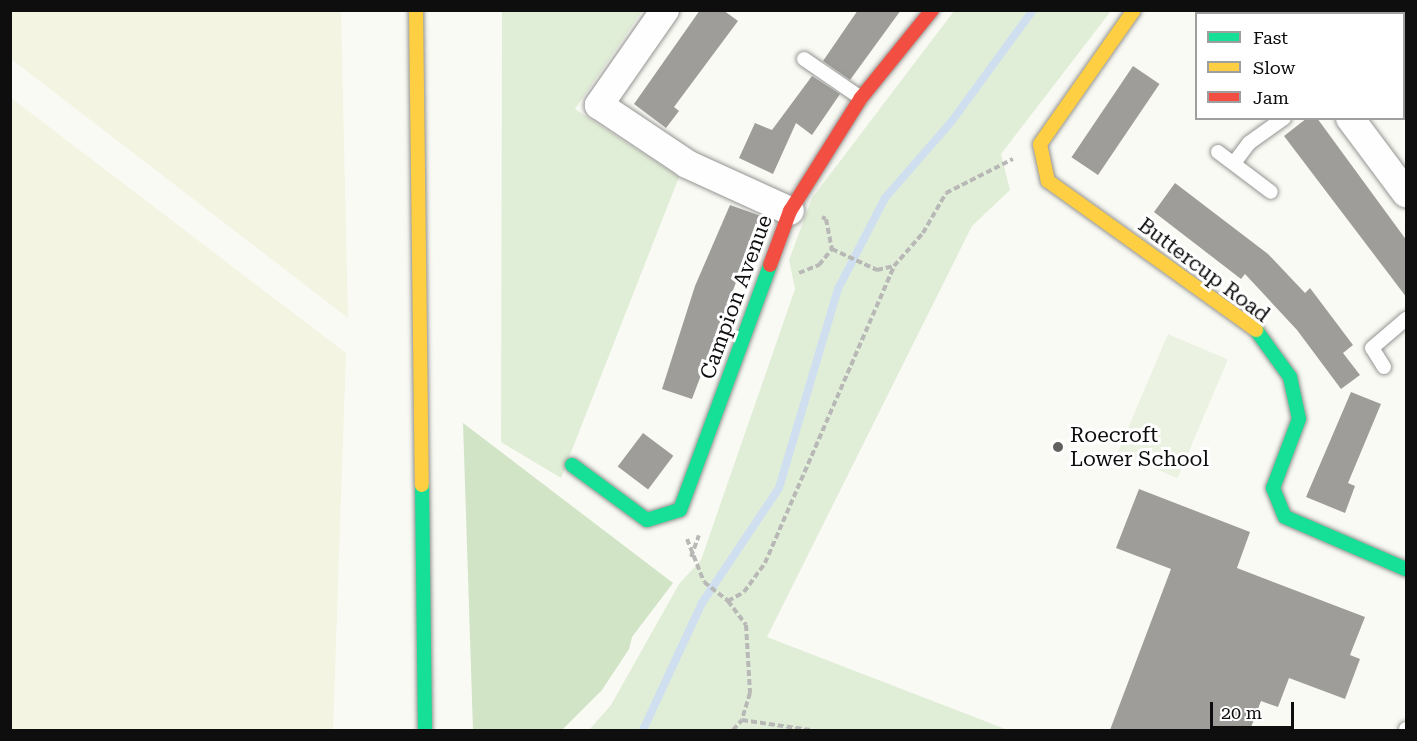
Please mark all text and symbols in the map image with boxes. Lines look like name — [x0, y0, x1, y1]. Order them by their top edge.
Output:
legend — [1195, 12, 1405, 120]
text: Fast — [1253, 27, 1288, 48]
text: Slow — [1253, 57, 1295, 78]
text: Jam — [1253, 87, 1289, 108]
street label: Campion Avenue — [695, 211, 777, 383]
street label: Buttercup Road — [1133, 212, 1275, 328]
place label: Roecroft Lower School — [1070, 422, 1209, 472]
marker: Roecroft Lower School — [1051, 440, 1065, 454]
scale bar — [1213, 690, 1297, 728]
text: 20 m — [1221, 702, 1262, 723]

